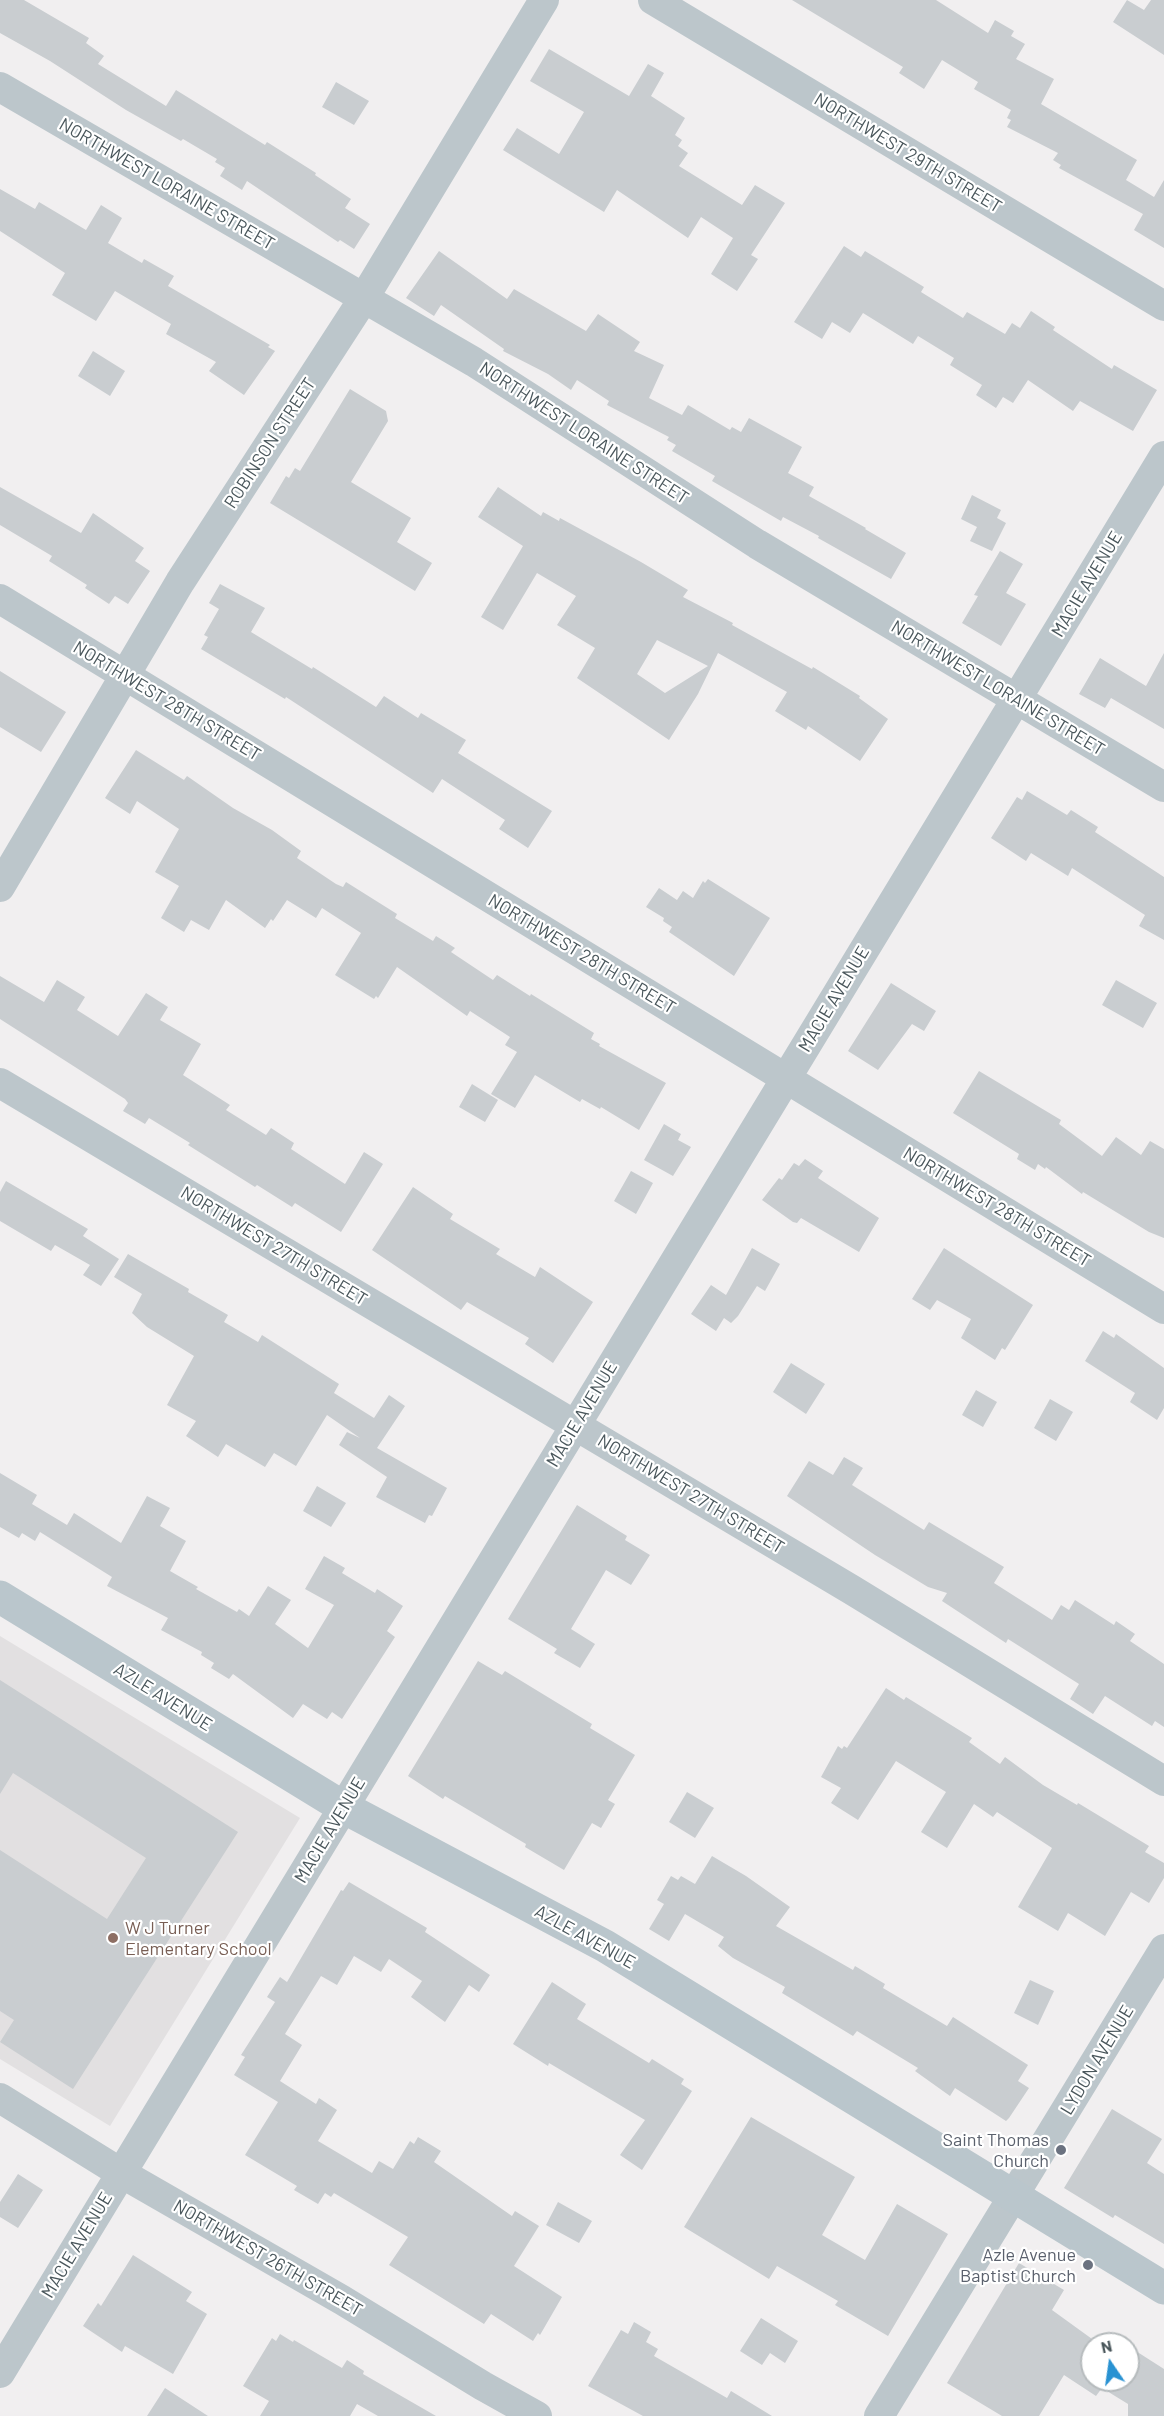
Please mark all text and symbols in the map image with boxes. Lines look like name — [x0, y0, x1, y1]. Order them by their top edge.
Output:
street label: NORTHWEST 29TH STREET — [810, 88, 1006, 218]
street label: NORTHWEST LORAINE STREET — [55, 113, 279, 255]
street label: NORTHWEST LORAINE STREET — [475, 357, 693, 509]
street label: ROBINSON STREET — [220, 374, 320, 512]
street label: MACIE AVENUE — [1047, 527, 1127, 641]
street label: NORTHWEST LORAINE STREET — [887, 616, 1109, 760]
street label: NORTHWEST 28TH STREET — [69, 636, 265, 766]
street label: NORTHWEST 28TH STREET — [484, 889, 680, 1019]
street label: MACIE AVENUE — [794, 942, 874, 1056]
street label: NORTHWEST 28TH STREET — [899, 1142, 1095, 1272]
street label: NORTHWEST 27TH STREET — [177, 1182, 371, 1310]
street label: MACIE AVENUE — [542, 1357, 622, 1471]
street label: NORTHWEST 27TH STREET — [594, 1430, 788, 1558]
street label: AZLE AVENUE — [110, 1658, 216, 1736]
street label: MACIE AVENUE — [290, 1773, 370, 1887]
street label: AZLE AVENUE — [531, 1900, 639, 1974]
place label: W J Turner Elementary School — [125, 1917, 272, 1960]
marker: W J Turner Elementary School — [106, 1931, 120, 1945]
street label: LYDON AVENUE — [1056, 2001, 1138, 2119]
place label: Saint Thomas Church — [943, 2129, 1049, 2172]
marker: Saint Thomas Church — [1054, 2143, 1068, 2157]
street label: MACIE AVENUE — [37, 2188, 117, 2302]
street label: NORTHWEST 26TH STREET — [170, 2195, 366, 2321]
place label: Azle Avenue Baptist Church — [960, 2244, 1076, 2286]
marker: Azle Avenue Baptist Church — [1081, 2258, 1095, 2272]
north arrow — [1080, 2332, 1140, 2392]
text: N — [1099, 2335, 1114, 2356]

